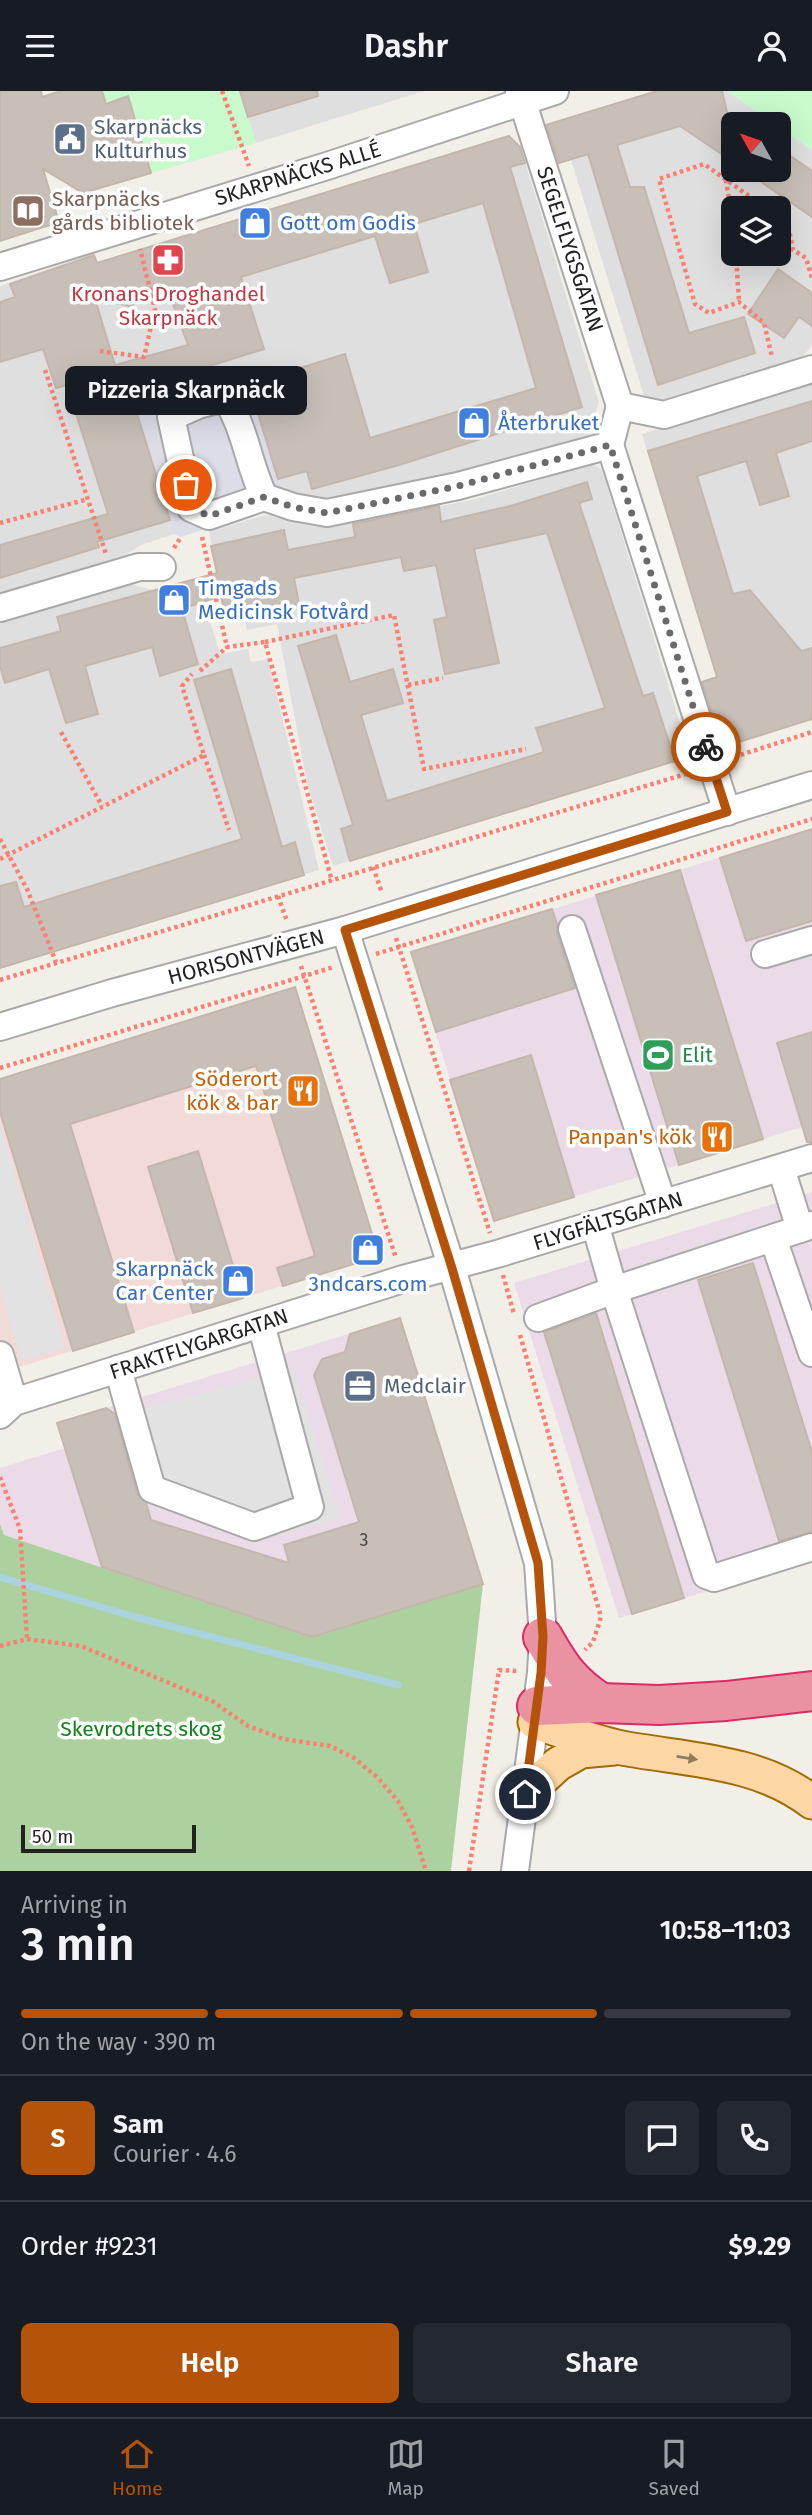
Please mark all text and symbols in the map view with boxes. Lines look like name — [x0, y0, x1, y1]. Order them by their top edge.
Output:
icon: menu — [21, 27, 59, 65]
text: Dashr — [364, 27, 448, 65]
icon: person — [753, 27, 791, 65]
north arrow — [721, 112, 791, 182]
map controls — [721, 112, 791, 266]
place label: Skarpnäcks Kulturhus — [94, 114, 202, 164]
public building icon: Skarpnäcks Kulturhus — [51, 120, 89, 158]
street label: SKARPNÄCKS ALLÉ — [212, 136, 384, 212]
street label: SEGELFLYGSGATAN — [531, 163, 609, 335]
place label: Skarpnäcks gårds bibliotek — [52, 186, 194, 236]
library icon: Skarpnäcks gårds bibliotek — [9, 192, 47, 230]
button: layers — [721, 196, 791, 266]
shop icon: Gott om Godis — [236, 204, 274, 242]
place label: Gott om Godis — [280, 210, 416, 236]
pharmacy icon: Kronans Droghandel Skarpnäck — [149, 241, 187, 279]
place label: Kronans Droghandel Skarpnäck — [71, 281, 265, 331]
callout: Pizzeria Skarpnäck — [65, 366, 307, 415]
text: Pizzeria Skarpnäck — [87, 376, 285, 404]
shop icon: Återbruket — [455, 404, 493, 442]
place label: Återbruket — [498, 410, 600, 436]
pin — [156, 455, 216, 515]
icon: bag — [167, 466, 205, 504]
place label: Timgads Medicinsk Fotvård — [198, 575, 369, 625]
shop icon: Timgads Medicinsk Fotvård — [155, 581, 193, 619]
courier — [671, 712, 741, 782]
icon: bike — [687, 728, 725, 766]
street label: HORISONTVÄGEN — [165, 924, 327, 990]
sports icon: Elit — [639, 1036, 677, 1074]
place label: Elit — [682, 1042, 713, 1068]
place label: Söderort kök & bar — [186, 1066, 278, 1116]
restaurant icon: Söderort kök & bar — [284, 1072, 322, 1110]
restaurant icon: Panpan's kök — [698, 1118, 736, 1156]
place label: Panpan's kök — [568, 1124, 692, 1150]
street label: FLYGFÄLTSGATAN — [530, 1186, 686, 1256]
shop icon: 3ndcars.com — [349, 1231, 387, 1269]
place label: Skarpnäck Car Center — [115, 1256, 214, 1306]
shop icon: Skarpnäck Car Center — [219, 1262, 257, 1300]
place label: 3ndcars.com — [309, 1271, 427, 1297]
street label: FRAKTFLYGARGATAN — [106, 1303, 292, 1385]
office icon: Medclair — [341, 1367, 379, 1405]
place label: Medclair — [384, 1373, 466, 1399]
house number: 3 — [360, 1529, 368, 1551]
park label: Skevrodrets skog — [60, 1716, 222, 1742]
one-way arrow — [676, 1753, 698, 1764]
pin — [495, 1764, 555, 1824]
icon: home — [506, 1775, 544, 1813]
scale bar — [21, 1822, 196, 1854]
text: 50 m — [32, 1825, 73, 1848]
text: Arriving in — [21, 1891, 128, 1919]
text: 10:58–11:03 — [660, 1915, 791, 1946]
text: 3 min — [21, 1917, 135, 1972]
text: On the way · 390 m — [21, 2028, 216, 2056]
button: chat — [625, 2101, 699, 2175]
button: phone — [717, 2101, 791, 2175]
text: Sam — [113, 2109, 164, 2140]
text: S — [51, 2123, 65, 2154]
text: Courier · 4.6 — [113, 2140, 237, 2168]
text: Order #9231 — [21, 2231, 158, 2262]
text: $9.29 — [729, 2231, 791, 2262]
button: Help — [21, 2323, 399, 2403]
button: Share — [413, 2323, 791, 2403]
tab: Home — [112, 2435, 163, 2500]
tab: Map — [387, 2435, 425, 2500]
tab: Saved — [649, 2435, 700, 2500]

